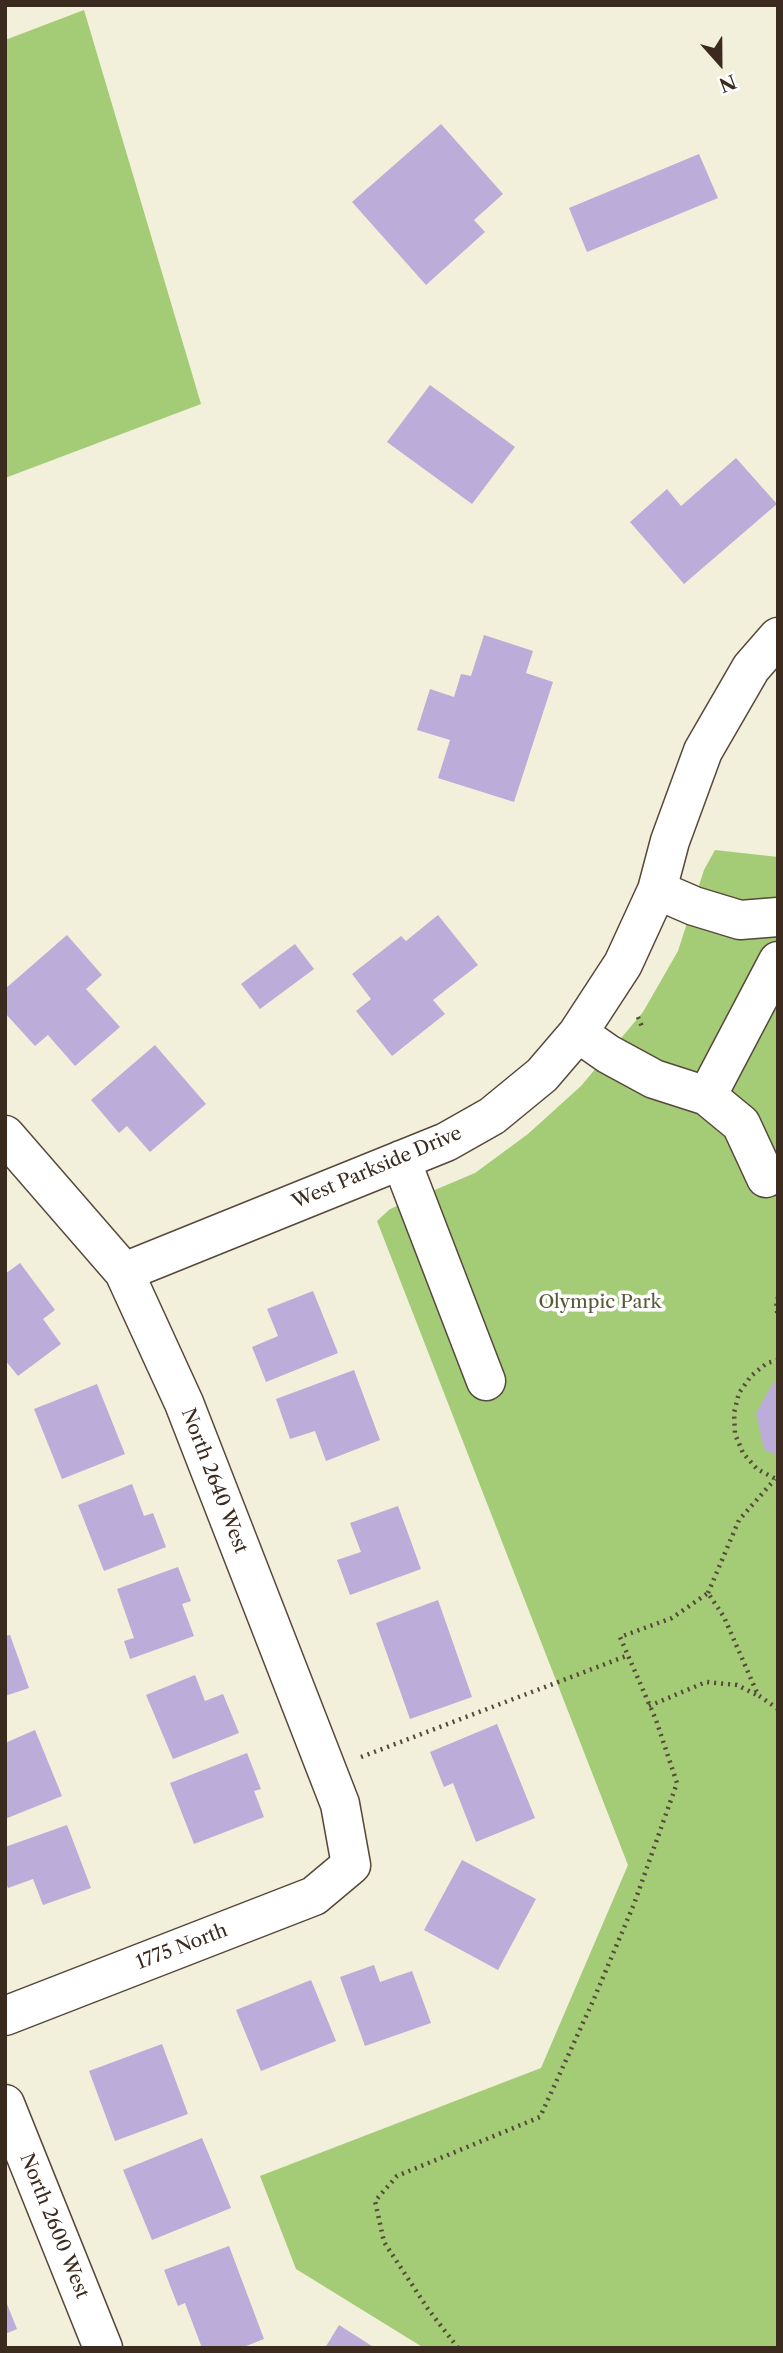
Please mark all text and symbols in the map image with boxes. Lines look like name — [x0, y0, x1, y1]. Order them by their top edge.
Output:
north arrow — [685, 28, 755, 98]
text: N — [716, 69, 740, 97]
street label: West Parkside Drive — [289, 1122, 465, 1214]
park label: Olympic Park — [538, 1292, 662, 1314]
street label: North 2640 West — [176, 1405, 252, 1557]
street label: 1775 North — [133, 1919, 231, 1975]
street label: North 2600 West — [15, 2150, 93, 2302]

